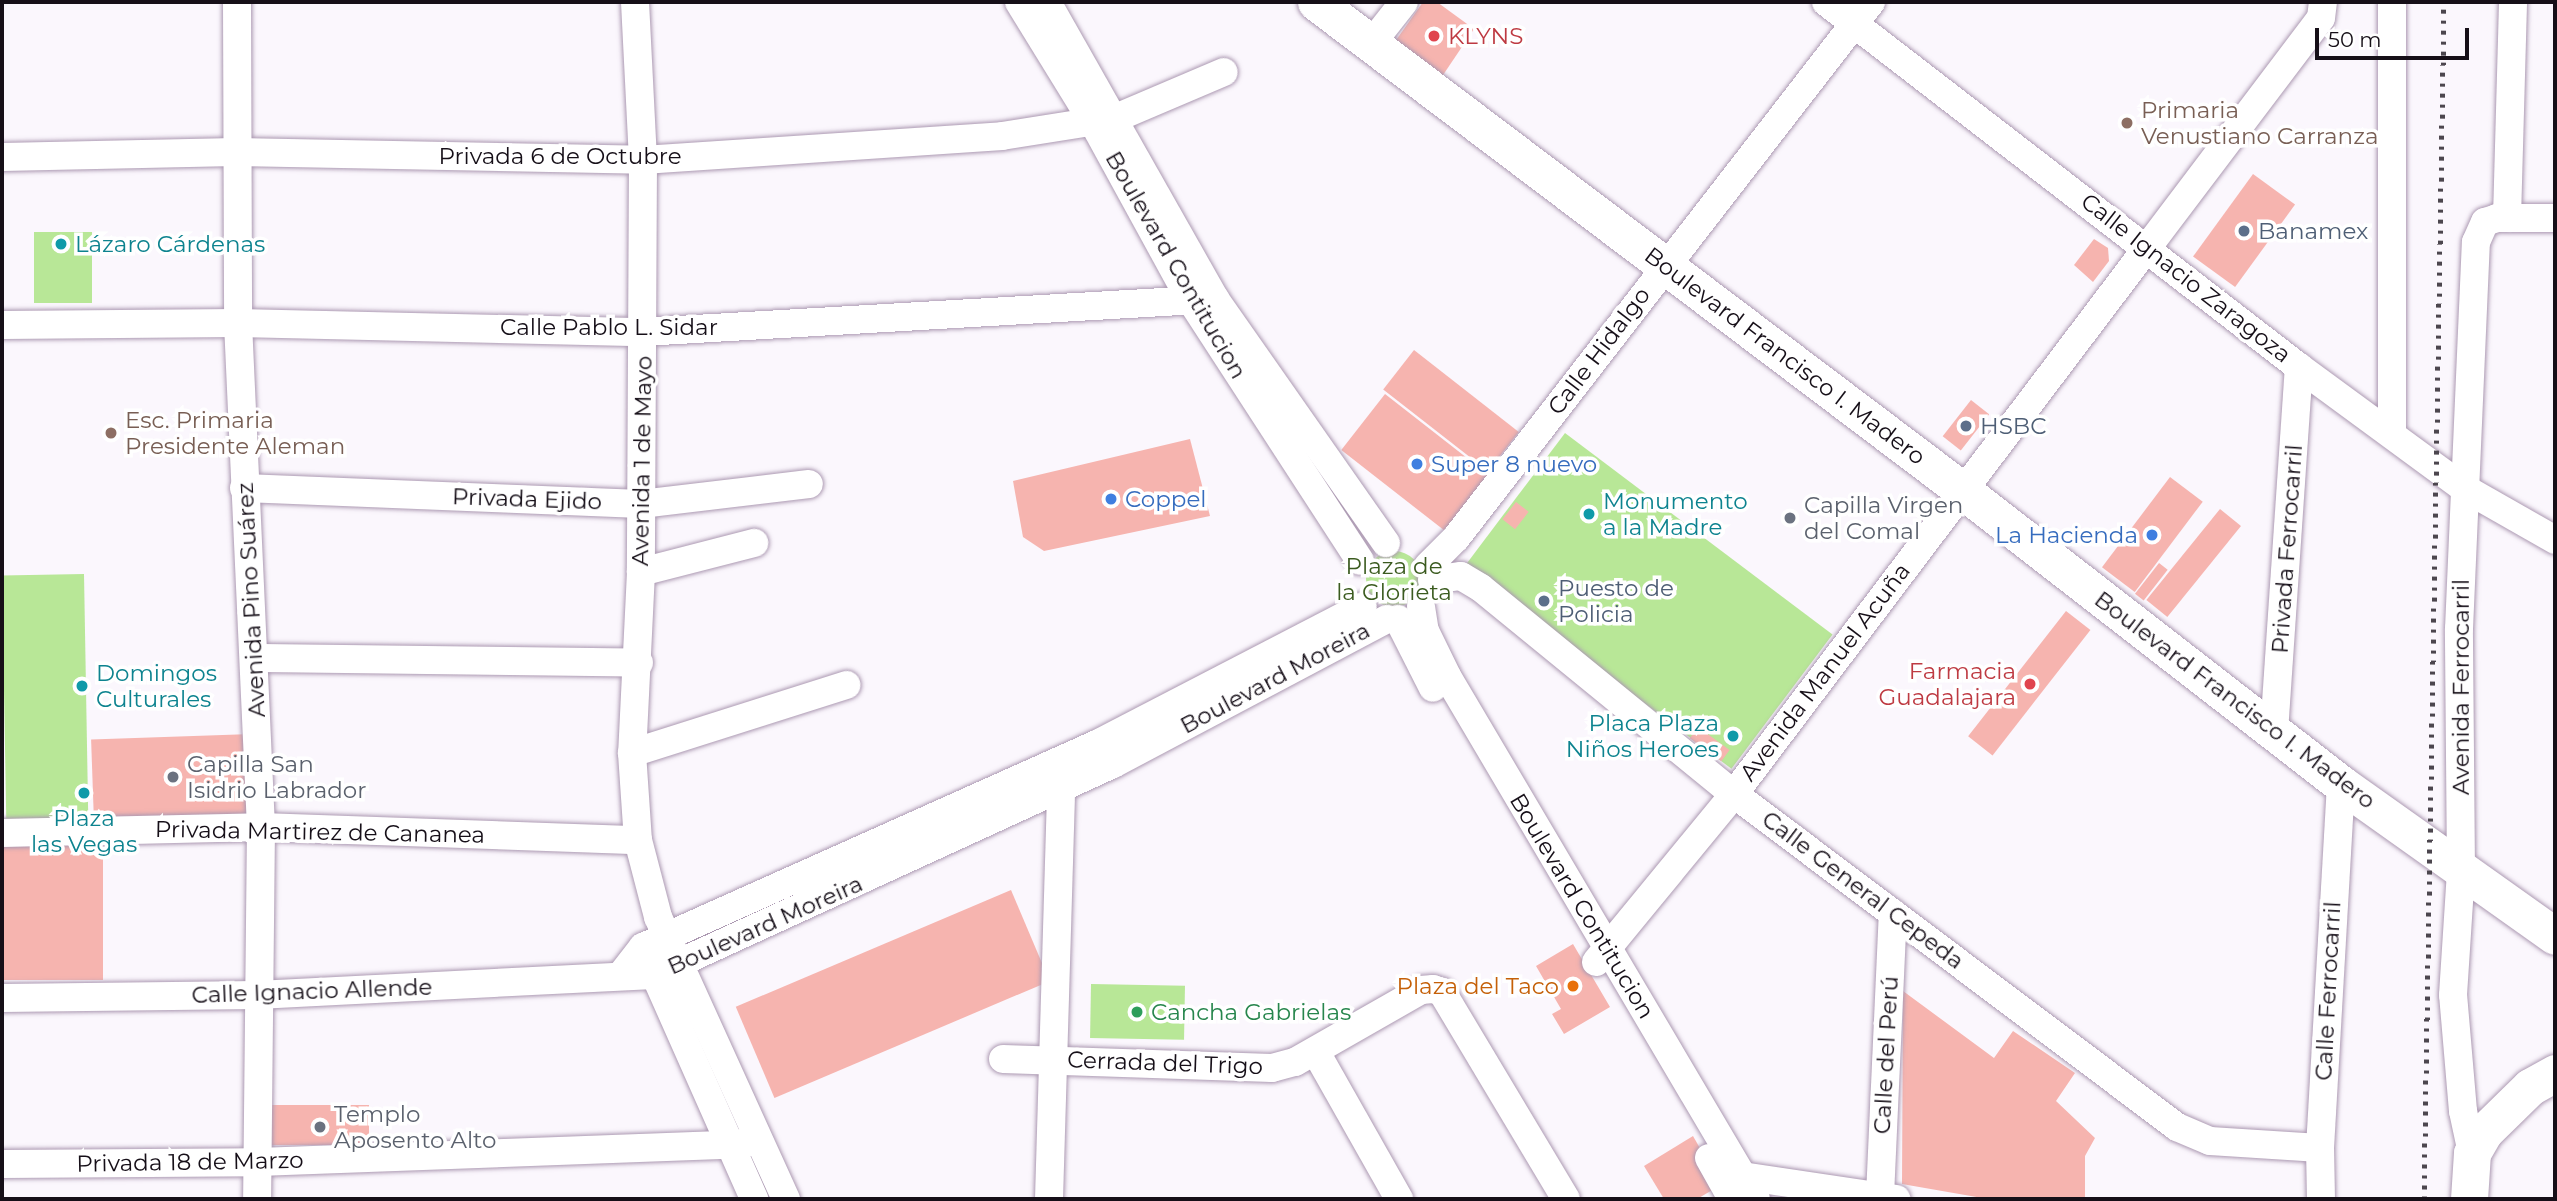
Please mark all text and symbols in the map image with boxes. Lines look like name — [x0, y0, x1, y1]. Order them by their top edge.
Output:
scale bar — [2319, 14, 2473, 58]
place label: KLYNS — [1448, 22, 1523, 50]
text: 50 m — [2328, 27, 2382, 52]
marker: KLYNS — [1426, 28, 1442, 44]
place label: Primaria Venustiano Carranza — [2141, 96, 2378, 150]
marker: Primaria Venustiano Carranza — [2119, 115, 2135, 131]
street label: Privada 6 de Octubre — [438, 142, 682, 170]
street label: Boulevard Contitucion — [1100, 146, 1252, 384]
street label: Calle Ignacio Zaragoza — [2075, 187, 2297, 369]
place label: Banamex — [2258, 217, 2368, 245]
marker: Banamex — [2236, 223, 2252, 239]
place label: Lázaro Cárdenas — [75, 230, 265, 258]
marker: Lázaro Cárdenas — [53, 236, 69, 252]
street label: Boulevard Francisco I. Madero — [1639, 241, 1931, 471]
street label: Calle Hidalgo — [1542, 282, 1656, 420]
street label: Calle Pablo L. Sidar — [500, 313, 718, 341]
street label: Avenida 1 de Mayo — [626, 356, 658, 566]
place label: Esc. Primaria Presidente Aleman — [125, 406, 345, 460]
place label: HSBC — [1980, 412, 2046, 440]
marker: HSBC — [1958, 418, 1974, 434]
marker: Esc. Primaria Presidente Aleman — [103, 425, 119, 441]
street label: Privada Ferrocarril — [2266, 444, 2308, 654]
place label: Super 8 nuevo — [1431, 450, 1597, 478]
marker: Super 8 nuevo — [1409, 456, 1425, 472]
street label: Avenida Pino Suárez — [231, 482, 271, 718]
street label: Privada Ejido — [452, 483, 602, 515]
place label: Coppel — [1125, 485, 1206, 513]
place label: Monumento a la Madre — [1603, 487, 1748, 541]
marker: Coppel — [1103, 491, 1119, 507]
place label: Capilla Virgen del Comal — [1804, 491, 1963, 545]
marker: Monumento a la Madre — [1581, 506, 1597, 522]
marker: Capilla Virgen del Comal — [1782, 510, 1798, 526]
place label: La Hacienda — [1995, 521, 2138, 549]
marker: La Hacienda — [2144, 527, 2160, 543]
park label: Plaza de la Glorieta — [1336, 552, 1452, 606]
street label: Avenida Manuel Acuña — [1734, 558, 1916, 786]
place label: Puesto de Policia — [1558, 574, 1674, 628]
street label: Avenida Ferrocarril — [2447, 579, 2475, 795]
street label: Boulevard Francisco I. Madero — [2089, 585, 2381, 815]
marker: Puesto de Policia — [1536, 593, 1552, 609]
street label: Boulevard Moreira — [1176, 616, 1374, 740]
place label: Farmacia Guadalajara — [1879, 657, 2016, 711]
place label: Domingos Culturales — [96, 659, 217, 713]
marker: Farmacia Guadalajara — [2022, 676, 2038, 692]
marker: Domingos Culturales — [74, 678, 90, 694]
place label: Placa Plaza Niños Heroes — [1566, 709, 1719, 763]
marker: Placa Plaza Niños Heroes — [1725, 728, 1741, 744]
place label: Capilla San Isidrio Labrador — [187, 750, 366, 804]
marker: Capilla San Isidrio Labrador — [165, 769, 181, 785]
marker: Plaza las Vegas — [76, 785, 92, 801]
street label: Boulevard Contitucion — [1504, 788, 1660, 1024]
place label: Plaza las Vegas — [31, 804, 137, 858]
street label: Calle General Cepeda — [1757, 805, 1969, 975]
street label: Privada Martirez de Cananea — [155, 815, 485, 849]
street label: Boulevard Moreira — [663, 870, 867, 980]
street label: Calle Ferrocarril — [2310, 901, 2346, 1081]
place label: Plaza del Taco — [1396, 972, 1559, 1000]
street label: Calle Ignacio Allende — [191, 973, 433, 1009]
street label: Calle del Perú — [1868, 975, 1904, 1135]
marker: Plaza del Taco — [1565, 978, 1581, 994]
place label: Cancha Gabrielas — [1151, 998, 1351, 1026]
marker: Cancha Gabrielas — [1129, 1004, 1145, 1020]
street label: Cerrada del Trigo — [1067, 1046, 1263, 1080]
place label: Templo Aposento Alto — [334, 1100, 496, 1154]
marker: Templo Aposento Alto — [312, 1119, 328, 1135]
street label: Privada 18 de Marzo — [76, 1146, 304, 1178]

